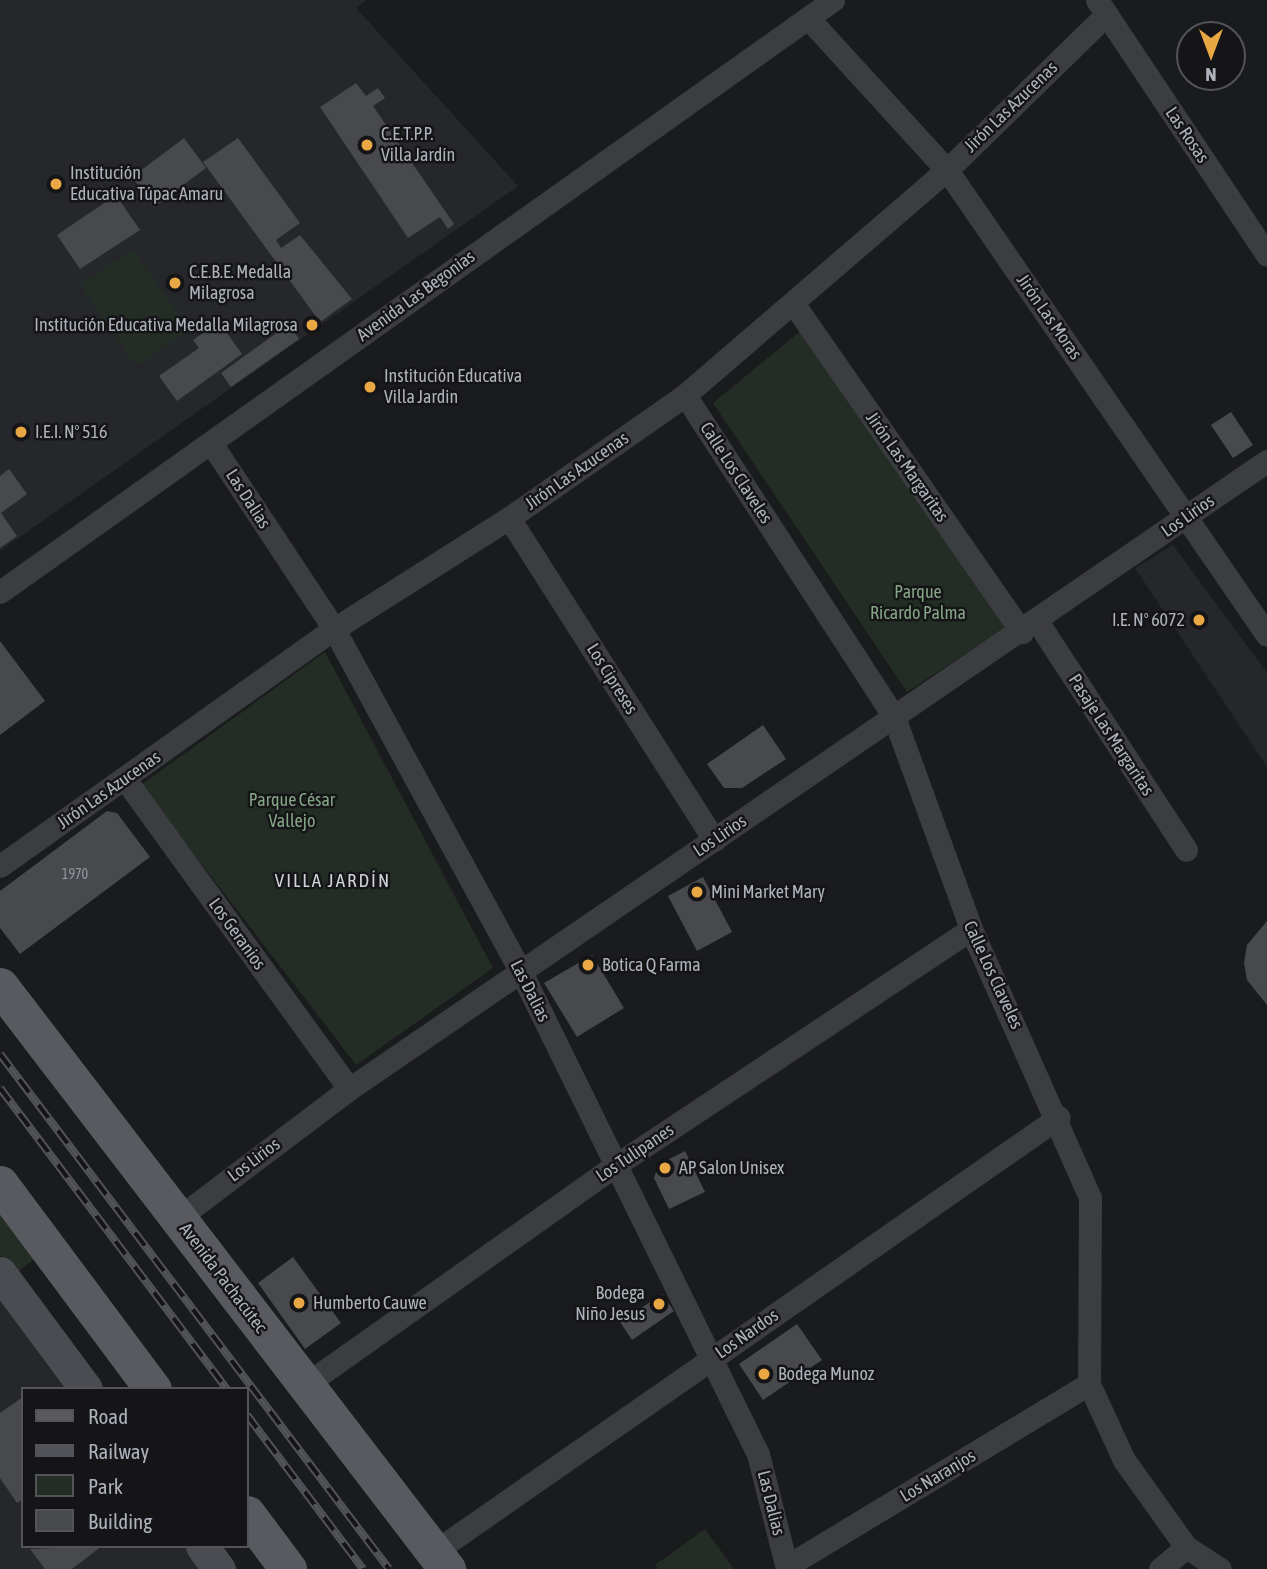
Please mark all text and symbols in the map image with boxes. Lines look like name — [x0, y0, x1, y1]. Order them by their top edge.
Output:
north arrow — [1176, 21, 1246, 91]
street label: Jirón Las Azucenas — [960, 57, 1062, 157]
text: N — [1205, 64, 1217, 86]
street label: Las Rosas — [1161, 103, 1213, 167]
place label: C.E.T.P.P. Villa Jardín — [381, 124, 455, 166]
marker: C.E.T.P.P. Villa Jardín — [359, 137, 375, 153]
place label: Institución Educativa Túpac Amaru — [70, 163, 223, 206]
marker: Institución Educativa Túpac Amaru — [48, 176, 64, 192]
street label: Avenida Las Begonias — [353, 246, 479, 346]
place label: C.E.B.E. Medalla Milagrosa — [189, 262, 291, 304]
street label: Jirón Las Moras — [1012, 270, 1086, 364]
marker: C.E.B.E. Medalla Milagrosa — [167, 275, 183, 291]
place label: Institución Educativa Medalla Milagrosa — [34, 314, 298, 336]
marker: Institución Educativa Medalla Milagrosa — [304, 317, 320, 333]
place label: Institución Educativa Villa Jardin — [384, 366, 522, 408]
marker: Institución Educativa Villa Jardin — [362, 379, 378, 395]
street label: Jirón Las Margaritas — [861, 408, 953, 526]
street label: Calle Los Claveles — [695, 418, 777, 528]
place label: I.E.I. N° 516 — [35, 421, 107, 443]
marker: I.E.I. N° 516 — [13, 424, 29, 440]
street label: Jirón Las Azucenas — [521, 427, 633, 515]
street label: Las Dalias — [221, 465, 275, 533]
street label: Los Lirios — [1157, 490, 1219, 542]
park label: Parque Ricardo Palma — [870, 582, 966, 624]
place label: I.E. N° 6072 — [1112, 609, 1185, 631]
marker: I.E. N° 6072 — [1191, 612, 1207, 628]
street label: Los Cipreses — [582, 640, 642, 718]
street label: Pasaje Las Margaritas — [1064, 670, 1158, 800]
street label: Jirón Las Azucenas — [53, 746, 165, 834]
park label: Parque César Vallejo — [249, 790, 335, 832]
street label: Los Lirios — [689, 810, 751, 862]
house number: 1970 — [62, 866, 88, 882]
district label: VILLA JARDÍN — [276, 870, 390, 892]
place label: Mini Market Mary — [711, 881, 825, 903]
marker: Mini Market Mary — [689, 884, 705, 900]
street label: Los Geranios — [204, 894, 270, 974]
street label: Calle Los Claveles — [959, 918, 1027, 1032]
place label: Botica Q Farma — [602, 954, 701, 976]
street label: Las Dalias — [505, 957, 555, 1025]
marker: Botica Q Farma — [580, 957, 596, 973]
street label: Los Tulipanes — [592, 1119, 678, 1187]
street label: Los Lirios — [224, 1133, 284, 1187]
place label: AP Salon Unisex — [679, 1157, 784, 1179]
marker: AP Salon Unisex — [657, 1160, 673, 1176]
street label: Avenida Pachacútec — [175, 1219, 271, 1337]
place label: Bodega Niño Jesus — [575, 1283, 645, 1326]
place label: Humberto Cauwe — [313, 1292, 427, 1314]
marker: Humberto Cauwe — [291, 1295, 307, 1311]
marker: Bodega Niño Jesus — [651, 1296, 667, 1312]
street label: Los Nardos — [711, 1305, 783, 1363]
place label: Bodega Munoz — [778, 1363, 874, 1385]
marker: Bodega Munoz — [756, 1366, 772, 1382]
legend — [21, 1387, 248, 1548]
text: Road — [88, 1404, 128, 1428]
text: Railway — [88, 1439, 149, 1463]
street label: Los Naranjos — [896, 1445, 980, 1507]
street label: Las Dalias — [753, 1468, 789, 1538]
text: Park — [88, 1474, 123, 1498]
text: Building — [88, 1509, 152, 1533]

